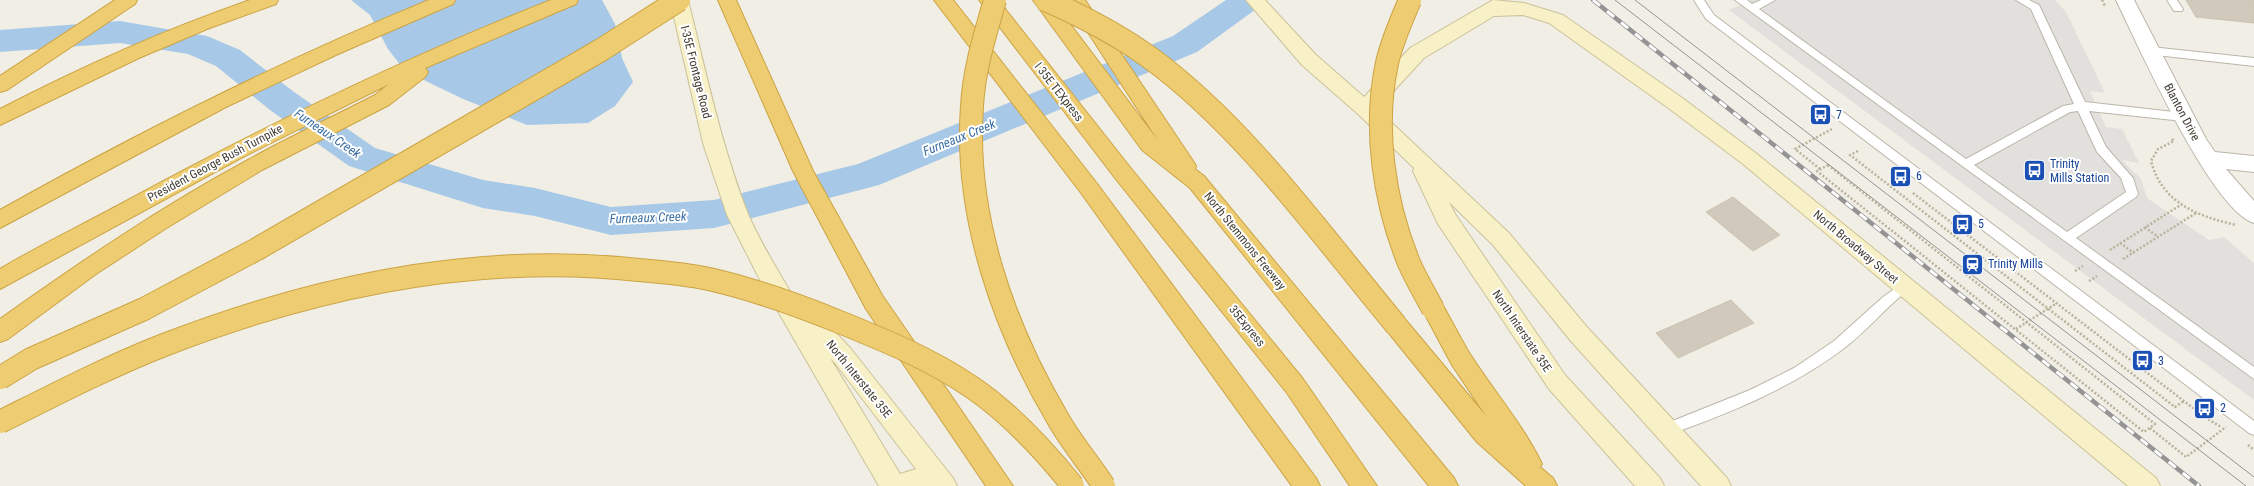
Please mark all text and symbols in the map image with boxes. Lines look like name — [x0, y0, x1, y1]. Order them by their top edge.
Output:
street label: I-35E Frontage Road — [678, 24, 714, 120]
street label: I 35E TEXpress — [1032, 60, 1086, 124]
street label: Blanton Drive — [2161, 81, 2203, 143]
bus stop icon: 7 — [1808, 102, 1834, 128]
water label: Furneaux Creek — [292, 106, 364, 161]
place label: 7 — [1836, 108, 1842, 122]
water label: Furneaux Creek — [921, 116, 998, 159]
street label: President George Bush Turnpike — [145, 121, 285, 205]
place label: Trinity Mills Station — [2050, 157, 2109, 185]
bus stop icon: Trinity Mills Station — [2021, 158, 2047, 184]
bus stop icon: 6 — [1888, 163, 1914, 189]
place label: 6 — [1916, 169, 1922, 183]
street label: North Stemmons Freeway — [1201, 189, 1289, 293]
street label: North Broadway Street — [1811, 207, 1902, 287]
water label: Furneaux Creek — [609, 209, 687, 226]
bus stop icon: 5 — [1950, 211, 1976, 237]
place label: 5 — [1978, 217, 1984, 231]
station icon: Trinity Mills — [1959, 251, 1985, 277]
place label: Trinity Mills — [1988, 257, 2043, 271]
street label: North Interstate 35E — [1489, 287, 1555, 375]
street label: 35Express — [1226, 303, 1268, 349]
street label: North Interstate 35E — [823, 337, 895, 421]
bus stop icon: 3 — [2129, 348, 2155, 374]
place label: 3 — [2158, 354, 2164, 368]
bus stop icon: 2 — [2191, 395, 2217, 421]
place label: 2 — [2220, 401, 2226, 415]

